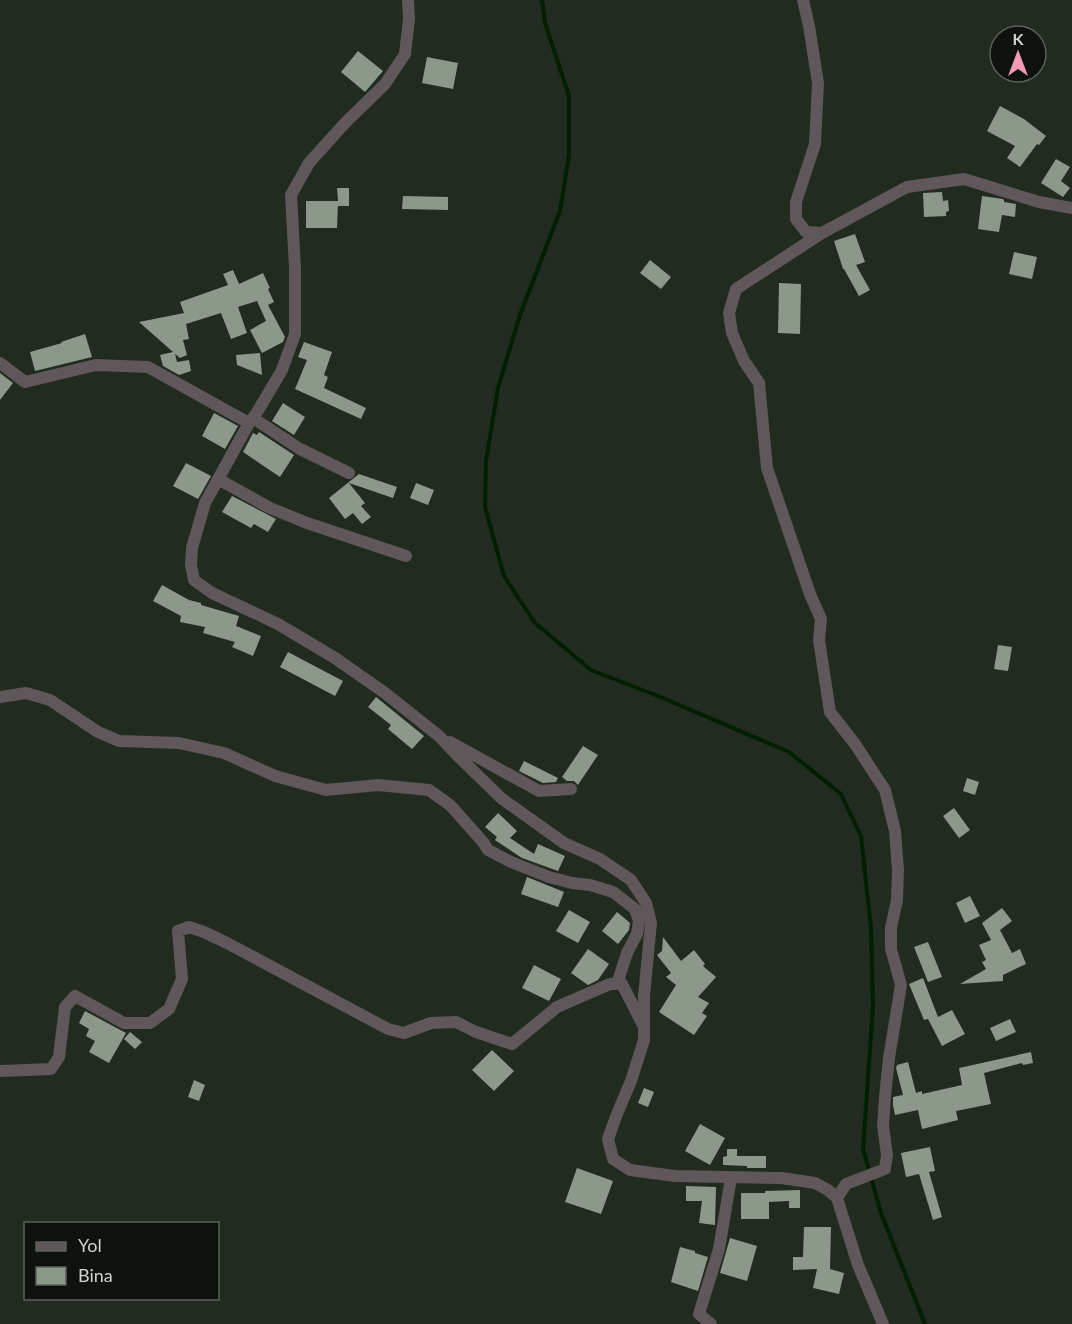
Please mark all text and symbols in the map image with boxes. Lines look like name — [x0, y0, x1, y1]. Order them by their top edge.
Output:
north arrow — [988, 24, 1048, 84]
text: K — [1013, 29, 1025, 48]
legend — [24, 1222, 219, 1300]
text: Yol — [78, 1234, 102, 1256]
text: Bina — [78, 1264, 113, 1286]

